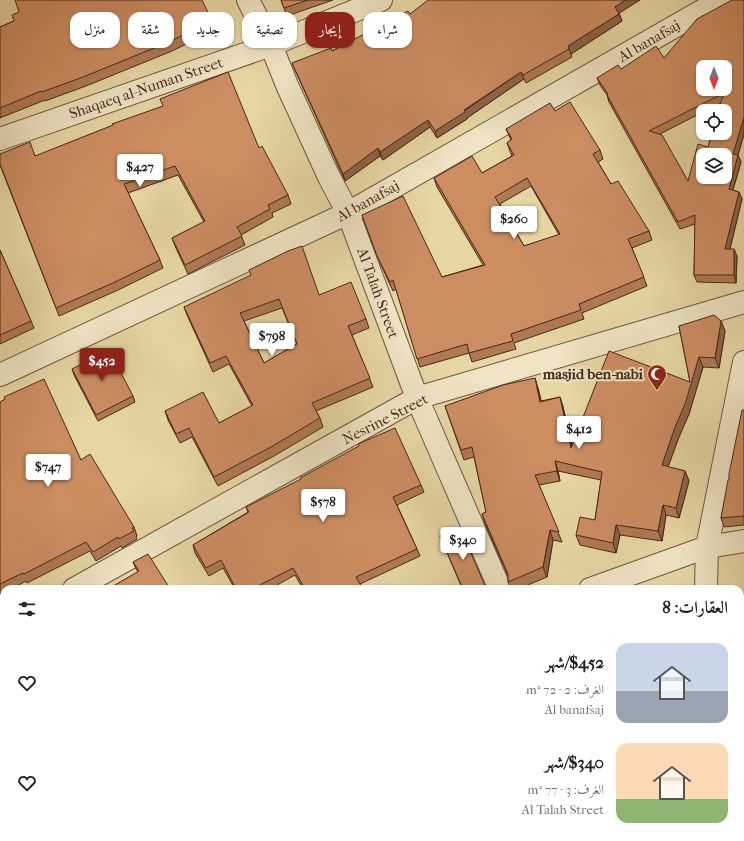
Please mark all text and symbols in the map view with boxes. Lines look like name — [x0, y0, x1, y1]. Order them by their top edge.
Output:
chip: منزل — [70, 12, 120, 48]
chip: شقة — [128, 12, 174, 48]
chip: جديد — [182, 12, 234, 48]
chip: تصفية — [242, 12, 297, 48]
chip: إيجار — [305, 12, 355, 48]
chip: شراء — [363, 12, 412, 48]
street label: Al banafsaj — [614, 16, 683, 66]
street label: Shaqaeq al-Numan Street — [67, 53, 226, 123]
north arrow — [696, 60, 732, 96]
map controls — [696, 60, 732, 184]
button: locate — [696, 104, 732, 140]
button: layers — [696, 148, 732, 184]
pin: $427 — [116, 154, 164, 188]
text: $427 — [126, 159, 154, 174]
street label: Al banafsaj — [333, 176, 402, 226]
pin: $260 — [490, 206, 538, 240]
text: $260 — [500, 211, 528, 226]
street label: Al Talah Street — [353, 244, 403, 341]
pin: $798 — [248, 323, 296, 357]
text: $798 — [259, 328, 285, 343]
pin: $452 — [78, 348, 126, 382]
text: $452 — [89, 353, 115, 368]
mosque icon: masjid ben-nabi — [646, 363, 668, 391]
place label: masjid ben-nabi — [542, 365, 644, 383]
street label: Nesrine Street — [339, 389, 431, 448]
pin: $412 — [555, 416, 603, 450]
text: $412 — [566, 421, 592, 436]
pin: $747 — [24, 454, 72, 488]
text: $747 — [35, 459, 61, 474]
pin: $578 — [299, 489, 347, 523]
text: $578 — [310, 494, 336, 509]
pin: $340 — [439, 527, 487, 561]
text: $340 — [449, 532, 477, 547]
text: العقارات: 8 — [662, 597, 728, 617]
icon: filters — [16, 598, 38, 620]
text: $452/شهر — [545, 652, 604, 672]
icon: home — [648, 659, 696, 707]
icon: heart — [16, 672, 38, 694]
text: الغرف: 2 · 72 m² — [526, 682, 604, 697]
text: Al banafsaj — [544, 702, 604, 717]
text: $340/شهر — [545, 752, 604, 772]
icon: home — [648, 759, 696, 807]
icon: heart — [16, 772, 38, 794]
text: الغرف: 3 · 77 m² — [528, 782, 604, 797]
text: Al Talah Street — [522, 802, 604, 817]

